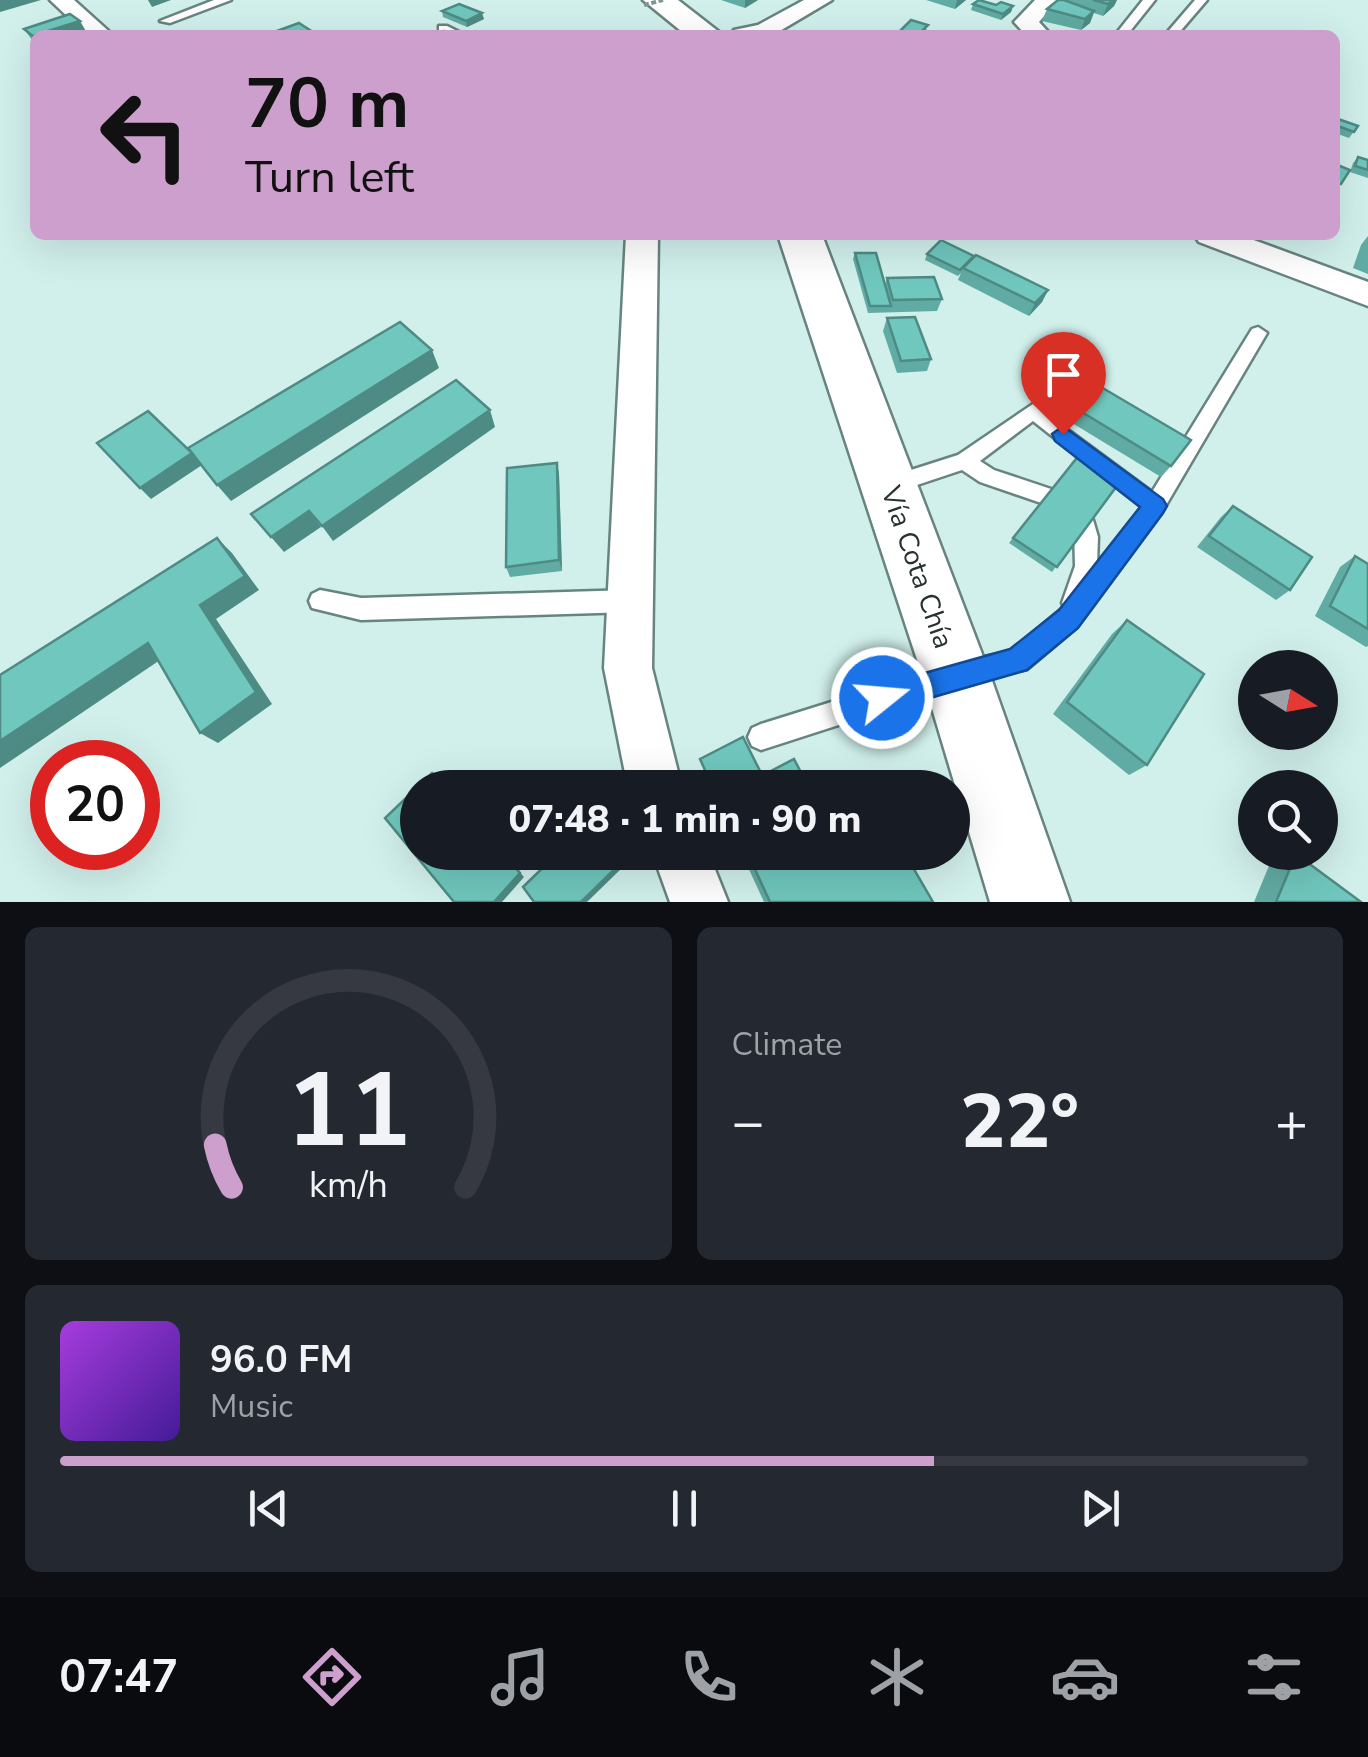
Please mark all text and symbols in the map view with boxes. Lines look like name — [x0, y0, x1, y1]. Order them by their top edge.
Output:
text: 70 m — [245, 56, 409, 152]
icon: left — [80, 70, 210, 200]
text: Turn left — [245, 147, 414, 208]
pin — [1021, 332, 1106, 435]
icon: arrive — [1036, 347, 1091, 402]
street label: Vía Cota Chía — [871, 480, 963, 653]
position arrow — [830, 646, 934, 750]
north arrow — [1238, 650, 1338, 750]
map controls — [1238, 650, 1338, 870]
speed limit sign: 20 — [30, 740, 160, 870]
button: search — [1238, 770, 1338, 870]
text: 07:48 · 1 min · 90 m — [509, 794, 861, 845]
text: Climate — [732, 1023, 842, 1066]
text: 11 — [286, 1040, 411, 1182]
text: 22° — [960, 1071, 1079, 1173]
text: − — [732, 1085, 765, 1160]
text: + — [1275, 1085, 1308, 1160]
text: km/h — [309, 1161, 388, 1210]
text: 96.0 FM — [210, 1334, 352, 1385]
text: Music — [210, 1385, 293, 1428]
icon: previous — [241, 1481, 296, 1536]
icon: pause — [657, 1481, 712, 1536]
icon: next — [1073, 1481, 1128, 1536]
icon: directions — [297, 1642, 367, 1712]
icon: music — [485, 1642, 555, 1712]
icon: phone — [674, 1642, 744, 1712]
icon: climate — [862, 1642, 932, 1712]
icon: car — [1050, 1642, 1120, 1712]
icon: filters — [1239, 1642, 1309, 1712]
text: 07:47 — [59, 1647, 178, 1708]

